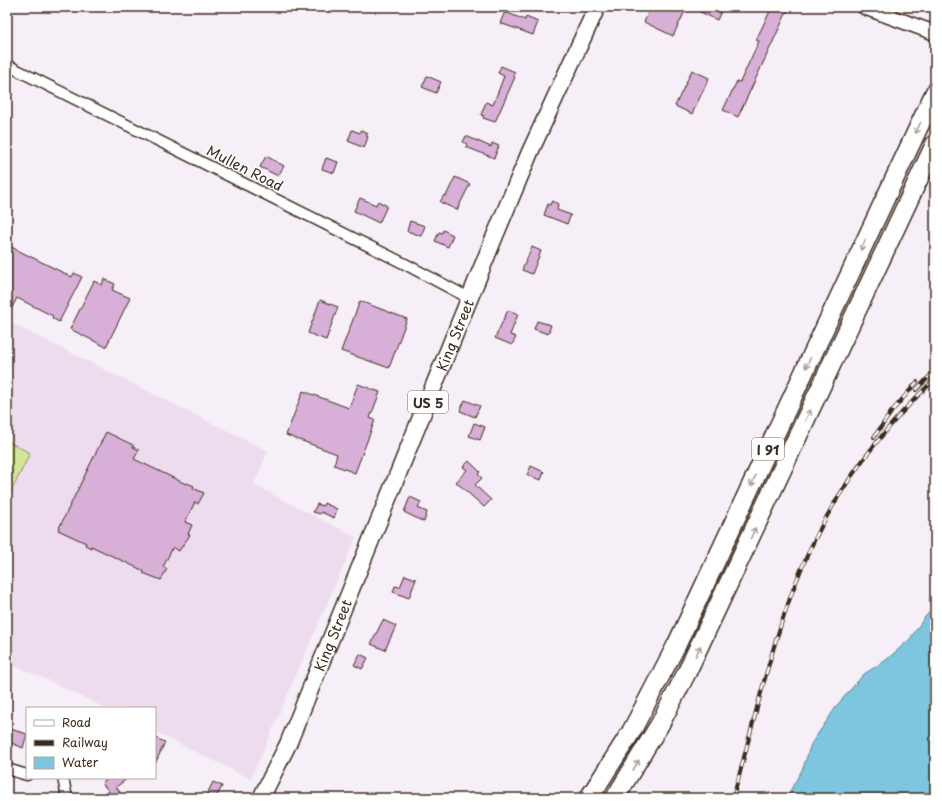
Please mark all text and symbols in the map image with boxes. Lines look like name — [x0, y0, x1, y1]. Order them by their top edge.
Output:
one-way arrow — [914, 121, 922, 133]
street label: Mullen Road — [203, 140, 287, 196]
one-way arrow — [859, 239, 866, 251]
street label: King Street — [431, 296, 479, 374]
one-way arrow — [804, 357, 811, 369]
road number: US 5 — [408, 391, 448, 413]
one-way arrow — [805, 410, 812, 422]
road number: I 91 — [752, 438, 784, 460]
one-way arrow — [749, 474, 756, 486]
one-way arrow — [750, 527, 757, 539]
street label: King Street — [308, 596, 356, 674]
one-way arrow — [695, 645, 702, 657]
legend — [26, 707, 156, 779]
text: Road — [62, 713, 91, 731]
text: Railway — [62, 733, 108, 751]
text: Water — [62, 753, 99, 771]
one-way arrow — [633, 759, 641, 771]

